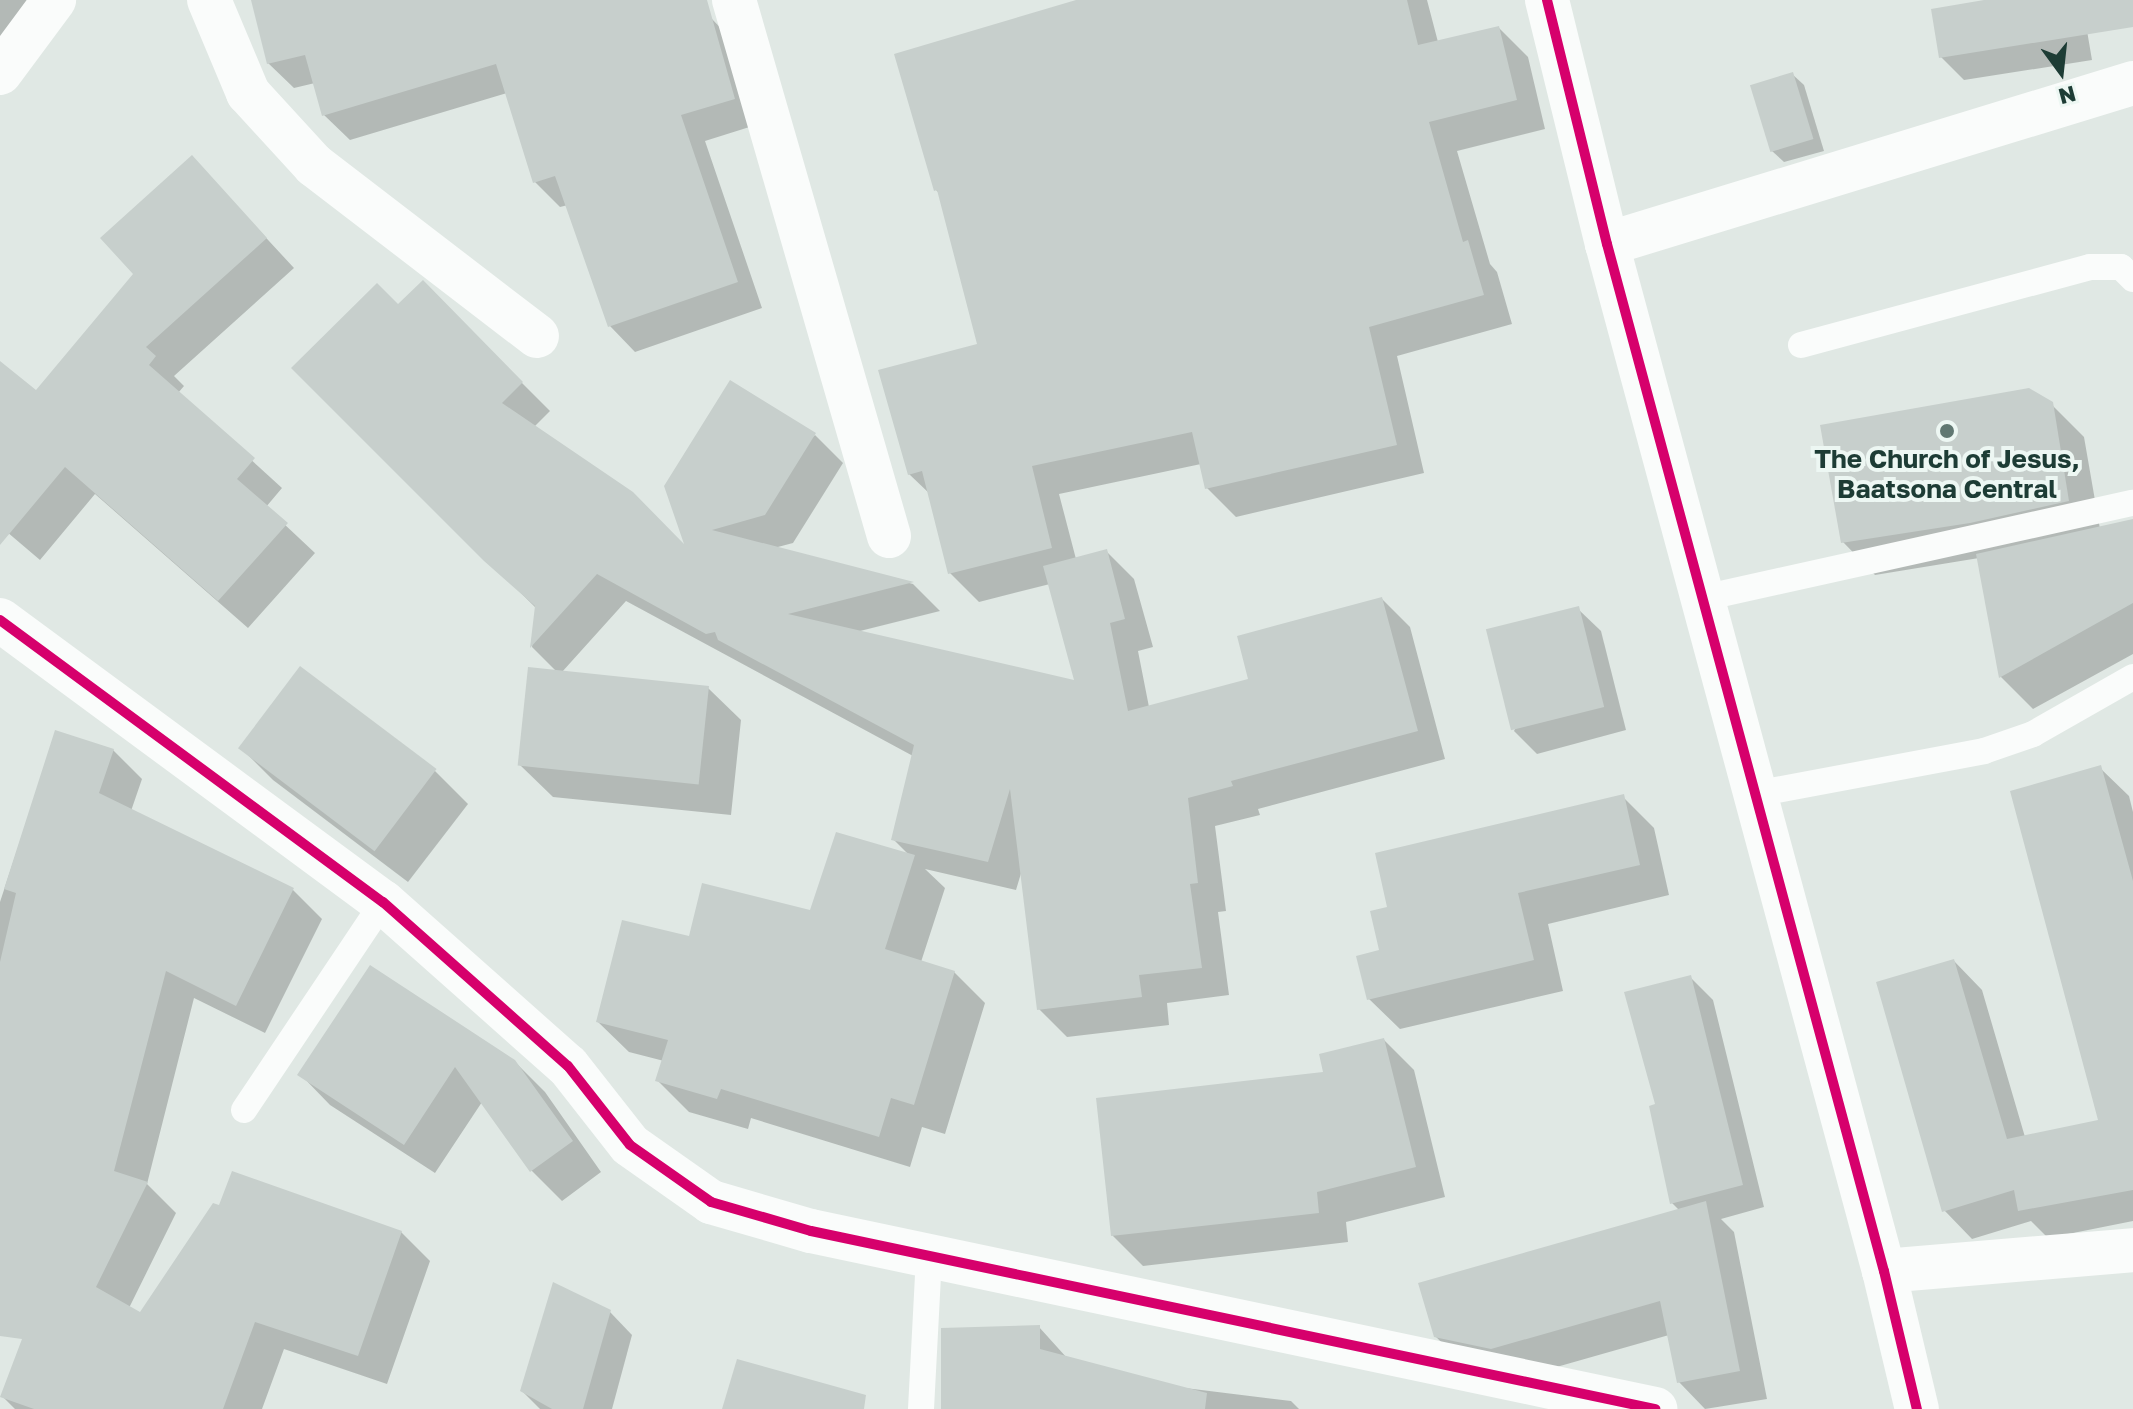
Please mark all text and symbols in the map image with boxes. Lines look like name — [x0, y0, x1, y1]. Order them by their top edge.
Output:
north arrow — [2021, 32, 2101, 112]
text: N — [2056, 80, 2079, 111]
marker: The Church of Jesus, Baatsona Central — [1938, 422, 1956, 440]
place label: The Church of Jesus, Baatsona Central — [1814, 443, 2080, 504]

